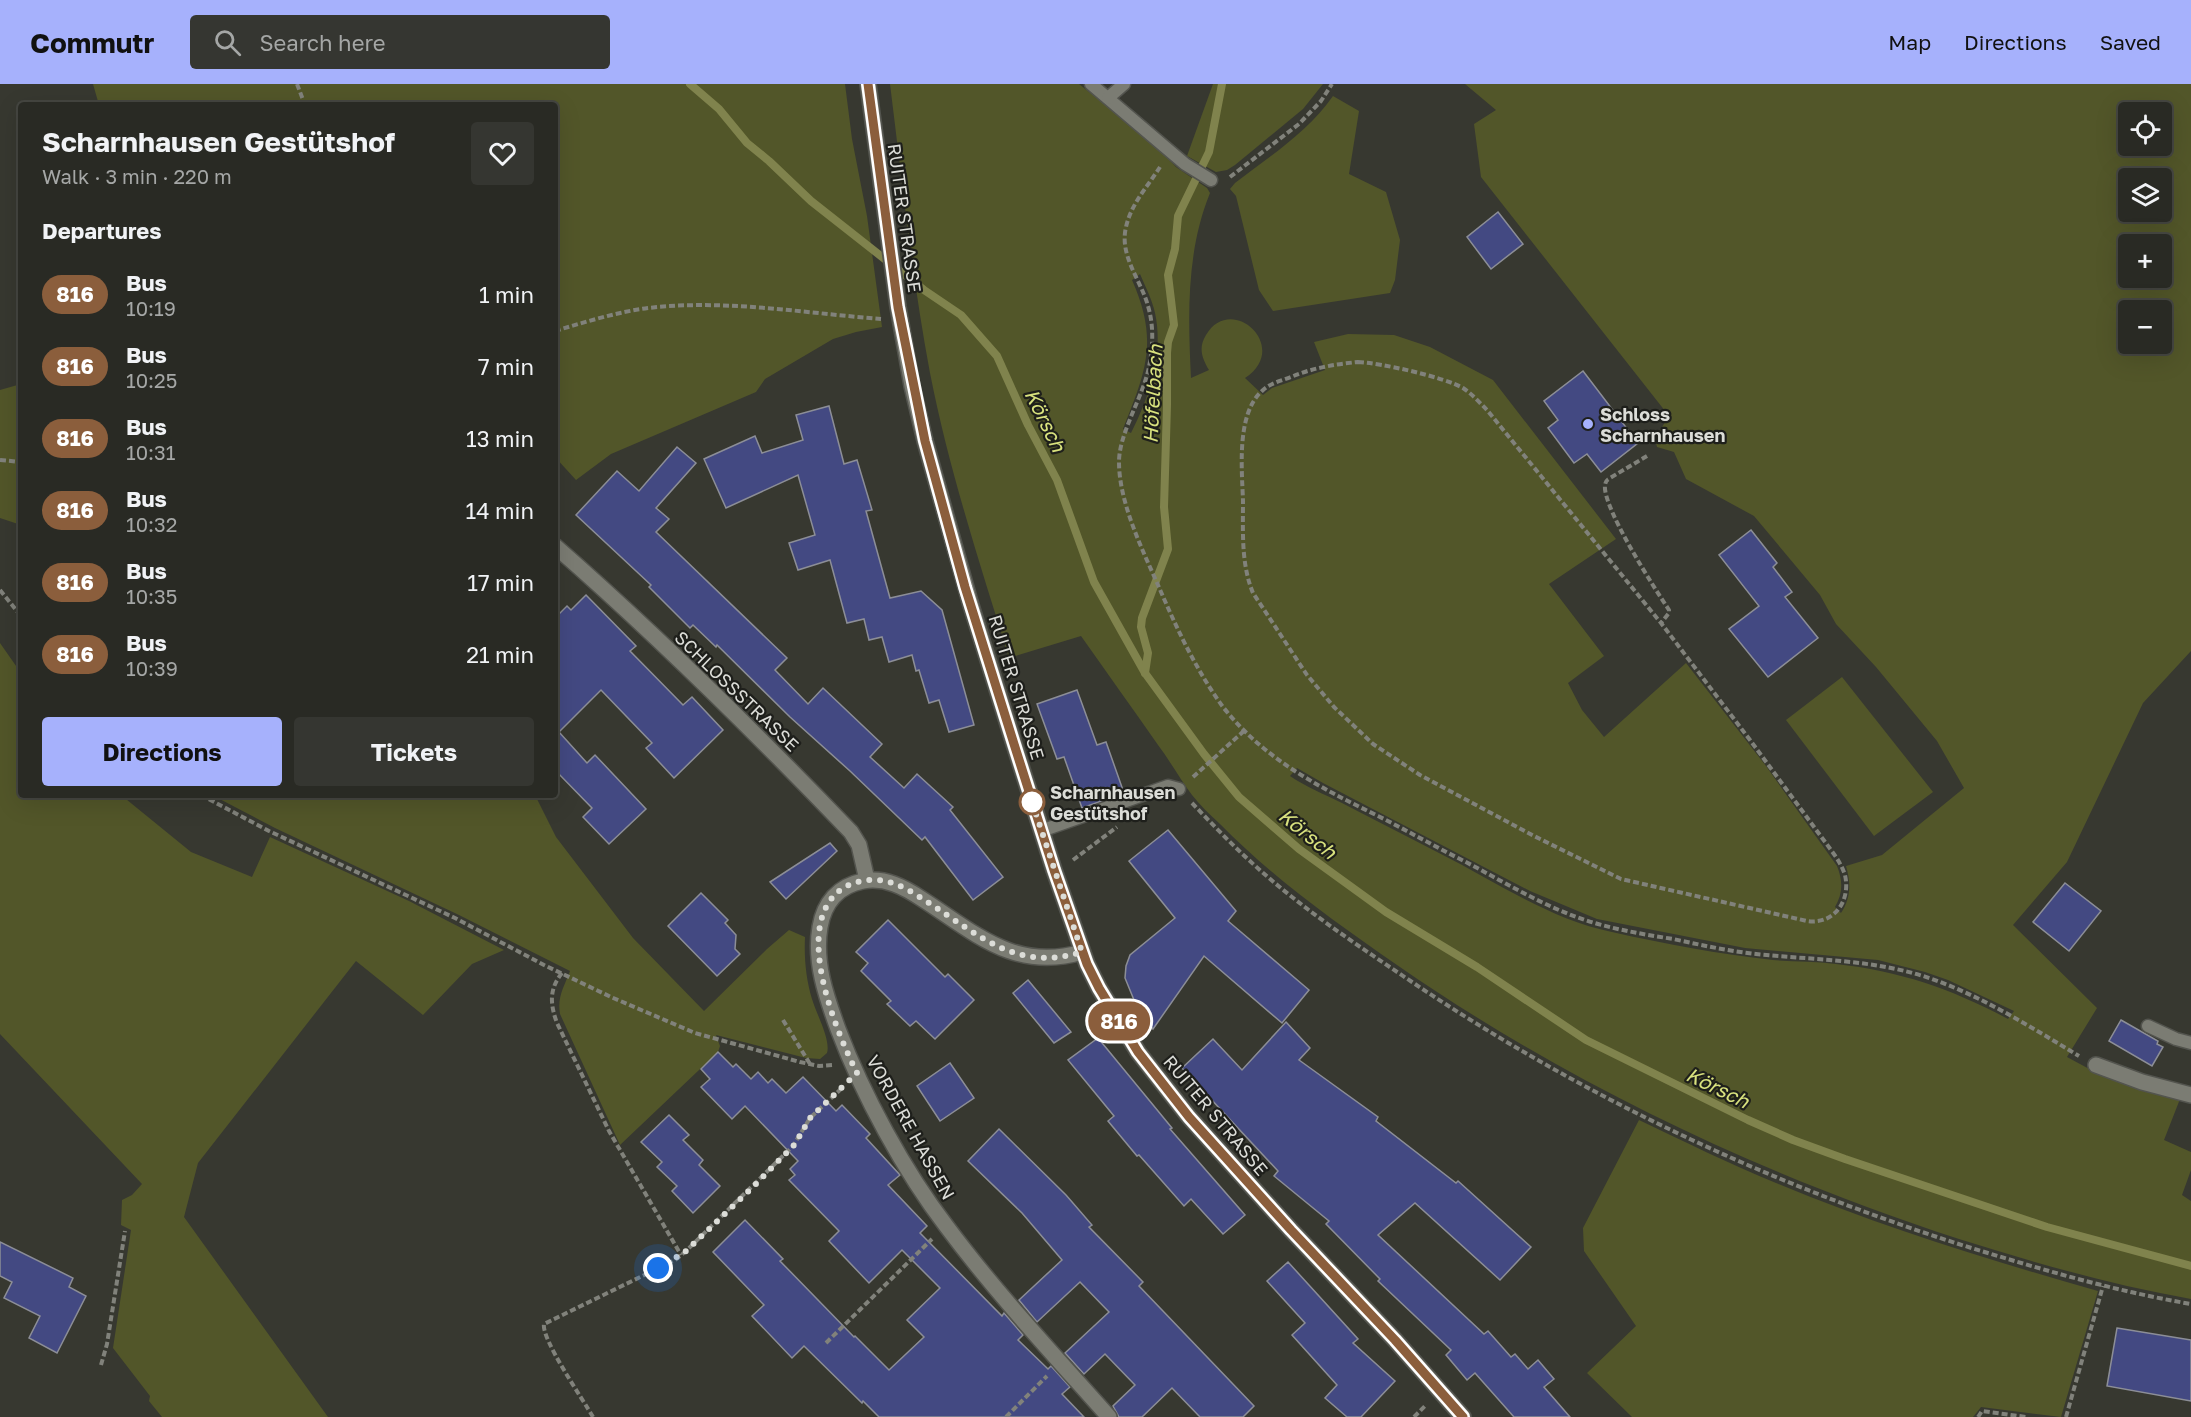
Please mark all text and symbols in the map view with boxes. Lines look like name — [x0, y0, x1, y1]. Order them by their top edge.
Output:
search box — [190, 15, 610, 69]
text: Commutr — [30, 26, 154, 59]
icon: search — [211, 26, 244, 59]
text: Search here — [259, 29, 386, 56]
text: Map — [1888, 29, 1931, 55]
text: Directions — [1964, 29, 2067, 55]
text: Saved — [2100, 29, 2161, 55]
map controls — [2118, 102, 2172, 354]
button: locate — [2118, 102, 2172, 156]
button: heart — [471, 122, 534, 185]
text: Scharnhausen Gestütshof — [42, 125, 395, 158]
street label: RUITER STRASSE — [884, 142, 926, 294]
text: Walk · 3 min · 220 m — [42, 164, 232, 188]
button: layers — [2118, 168, 2172, 222]
text: Departures — [42, 217, 161, 244]
button: + — [2118, 234, 2172, 288]
text: Bus — [126, 269, 167, 296]
text: 816 — [56, 281, 94, 307]
text: 1 min — [479, 281, 534, 308]
text: 10:19 — [126, 296, 176, 320]
button: − — [2118, 300, 2172, 354]
text: Bus — [126, 341, 167, 368]
water label: Höfelbach — [1137, 343, 1167, 444]
text: 816 — [56, 353, 94, 379]
text: 7 min — [478, 353, 534, 380]
text: 10:25 — [126, 368, 177, 392]
water label: Körsch — [1021, 385, 1072, 456]
place label: Schloss Scharnhausen — [1600, 403, 1725, 446]
text: Bus — [126, 413, 167, 440]
marker: Schloss Scharnhausen — [1581, 417, 1595, 431]
text: 816 — [56, 425, 94, 451]
text: 13 min — [466, 425, 534, 452]
text: 10:31 — [126, 440, 176, 464]
text: Bus — [126, 485, 167, 512]
text: 816 — [56, 497, 94, 523]
text: 14 min — [466, 497, 534, 524]
text: 10:32 — [126, 512, 177, 536]
text: Bus — [126, 557, 167, 584]
text: 816 — [56, 569, 94, 595]
text: 17 min — [467, 569, 534, 596]
text: 10:35 — [126, 584, 177, 608]
street label: RUITER STRASSE — [984, 612, 1050, 762]
street label: SCHLOSSSTRASSE — [670, 626, 804, 756]
text: Bus — [126, 629, 167, 656]
text: 816 — [56, 641, 94, 667]
text: 21 min — [466, 641, 534, 668]
text: 10:39 — [126, 656, 178, 680]
button: Directions — [42, 717, 282, 786]
button: Tickets — [294, 717, 534, 786]
place label: Scharnhausen Gestütshof — [1050, 781, 1175, 824]
marker: Scharnhausen Gestütshof — [1019, 789, 1045, 815]
water label: Körsch — [1274, 803, 1342, 864]
line badge: 816 — [1084, 1002, 1154, 1040]
text: 816 — [1100, 1008, 1138, 1034]
street label: RUITER STRASSE — [1159, 1050, 1273, 1180]
street label: VORDERE HASSEN — [862, 1051, 960, 1203]
water label: Körsch — [1683, 1062, 1754, 1113]
your location — [643, 1253, 673, 1283]

